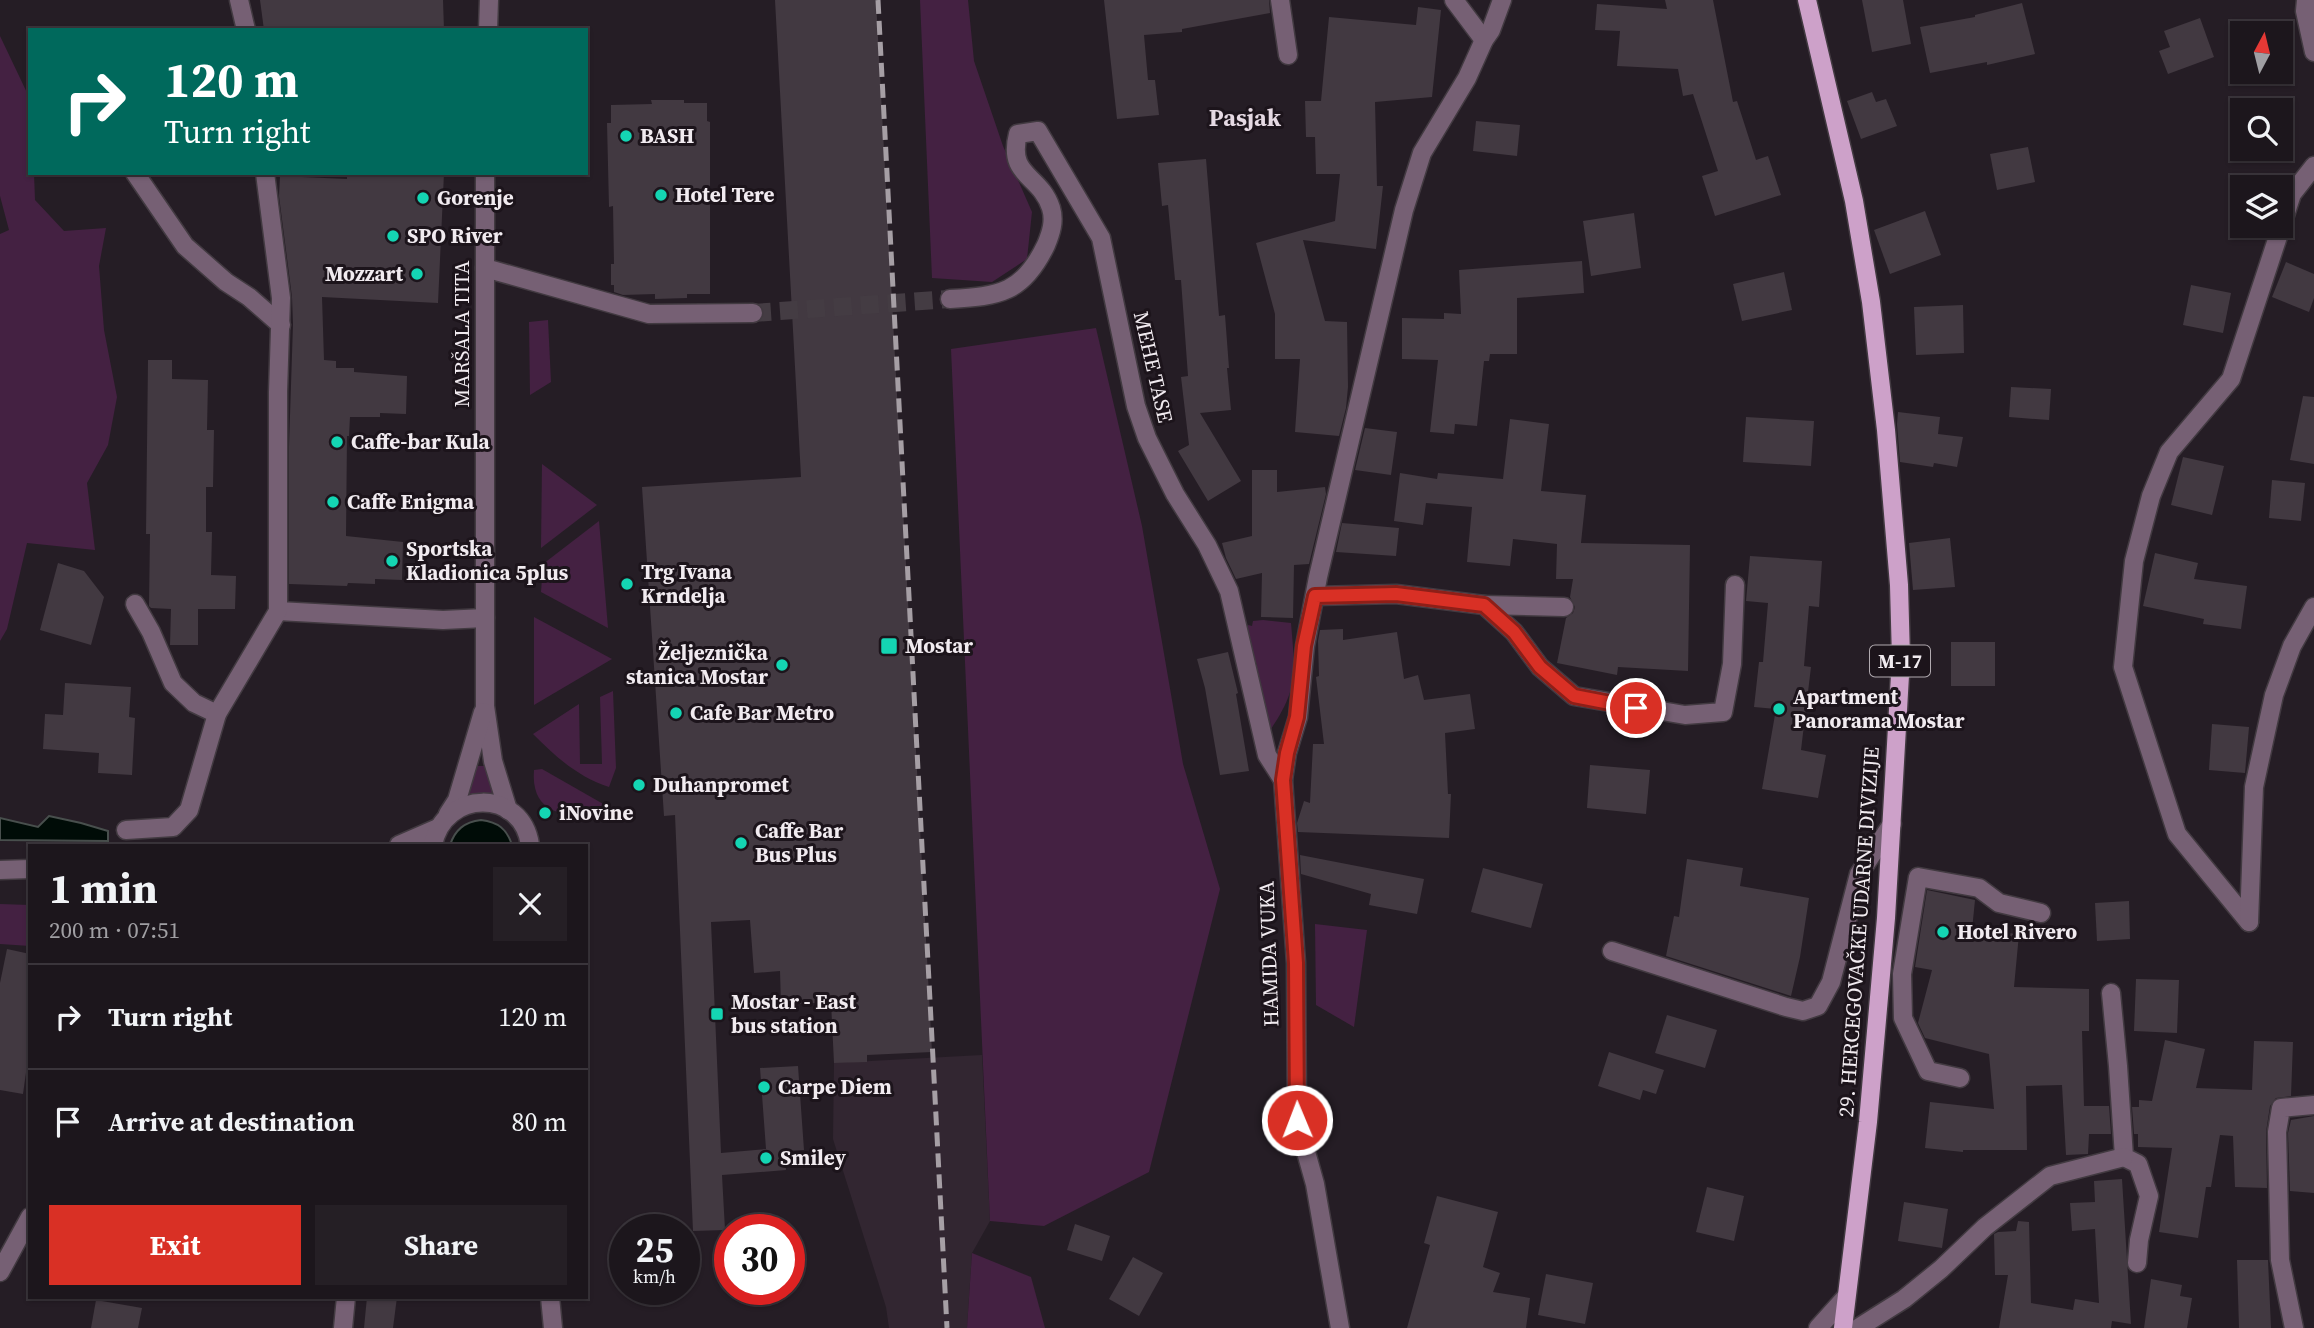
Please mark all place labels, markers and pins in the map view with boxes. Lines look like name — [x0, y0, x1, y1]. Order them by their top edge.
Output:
place label: BASH — [640, 121, 694, 150]
marker: BASH — [618, 128, 634, 144]
place label: Hotel Tere — [675, 180, 775, 209]
place label: Gorenje — [437, 183, 514, 212]
marker: Hotel Tere — [653, 187, 669, 203]
marker: Gorenje — [415, 190, 431, 206]
place label: SPO River — [407, 221, 503, 250]
marker: SPO River — [385, 228, 401, 244]
place label: Mozzart — [325, 259, 403, 288]
marker: Mozzart — [409, 266, 425, 282]
place label: Caffe-bar Kula — [351, 427, 491, 456]
marker: Caffe-bar Kula — [329, 434, 345, 450]
place label: Caffe Enigma — [347, 487, 475, 516]
marker: Caffe Enigma — [325, 494, 341, 510]
place label: Sportska Kladionica 5plus — [406, 534, 569, 587]
marker: Sportska Kladionica 5plus — [384, 553, 400, 569]
place label: Trg Ivana Krndelja — [641, 557, 733, 610]
marker: Trg Ivana Krndelja — [619, 576, 635, 592]
place label: Mostar — [905, 631, 973, 660]
marker: Mostar — [879, 636, 899, 656]
place label: Željeznička stanica Mostar — [626, 638, 769, 691]
marker: Željeznička stanica Mostar — [774, 657, 790, 673]
pin — [1606, 678, 1666, 738]
place label: Apartment Panorama Mostar — [1793, 682, 1965, 735]
place label: Cafe Bar Metro — [690, 698, 834, 727]
marker: Apartment Panorama Mostar — [1771, 701, 1787, 717]
marker: Cafe Bar Metro — [668, 705, 684, 721]
place label: Duhanpromet — [653, 770, 789, 799]
marker: Duhanpromet — [631, 777, 647, 793]
place label: iNovine — [559, 798, 633, 827]
marker: iNovine — [537, 805, 553, 821]
place label: Caffe Bar Bus Plus — [755, 816, 843, 869]
marker: Caffe Bar Bus Plus — [733, 835, 749, 851]
place label: Hotel Rivero — [1957, 917, 2077, 946]
marker: Hotel Rivero — [1935, 924, 1951, 940]
place label: Mostar - East bus station — [731, 987, 856, 1040]
marker: Mostar - East bus station — [709, 1006, 725, 1022]
place label: Carpe Diem — [778, 1072, 892, 1101]
marker: Carpe Diem — [756, 1079, 772, 1095]
place label: Smiley — [780, 1143, 847, 1172]
marker: Smiley — [758, 1150, 774, 1166]

